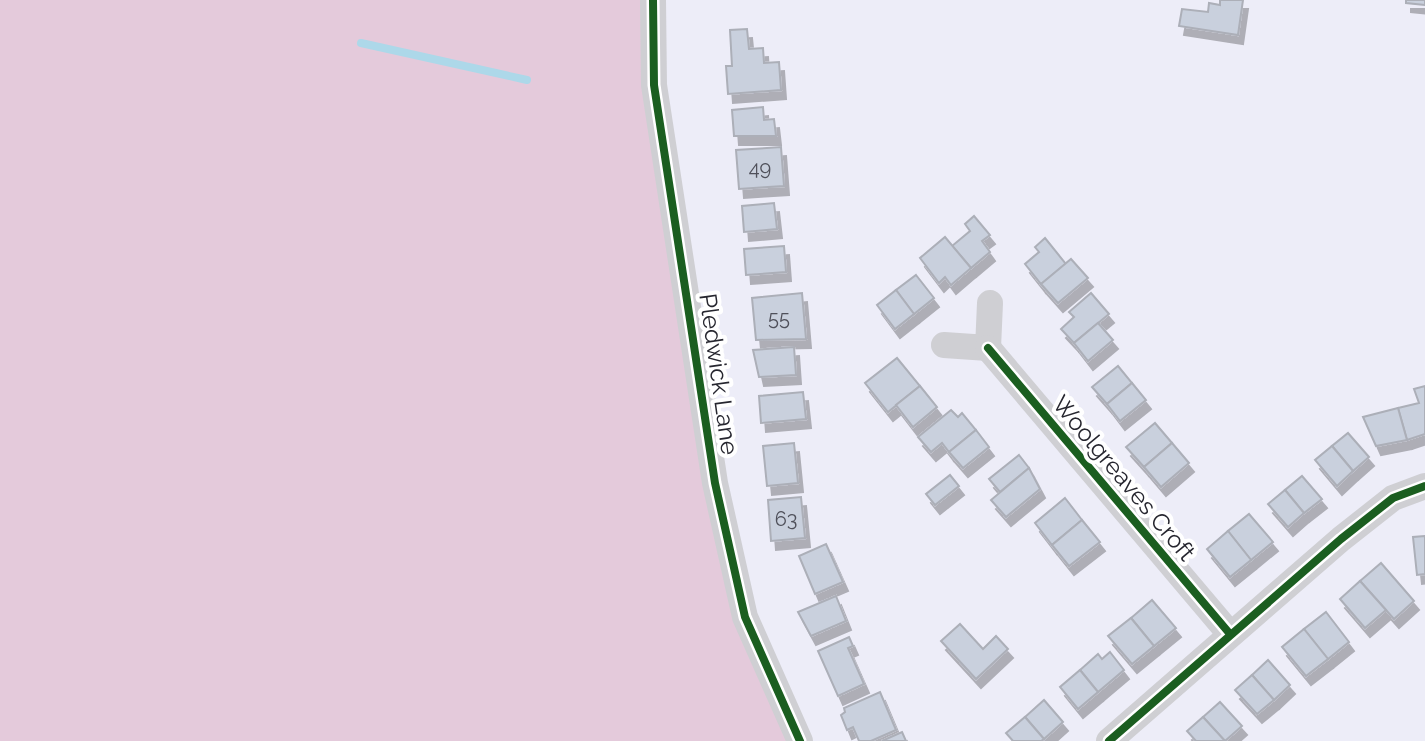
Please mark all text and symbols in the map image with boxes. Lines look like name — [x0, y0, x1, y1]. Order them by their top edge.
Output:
house number: 49 — [749, 156, 771, 180]
street label: Pledwick Lane — [693, 292, 745, 456]
house number: 55 — [768, 306, 790, 330]
street label: Woolgreaves Croft — [1046, 389, 1202, 567]
house number: 63 — [775, 507, 797, 531]

